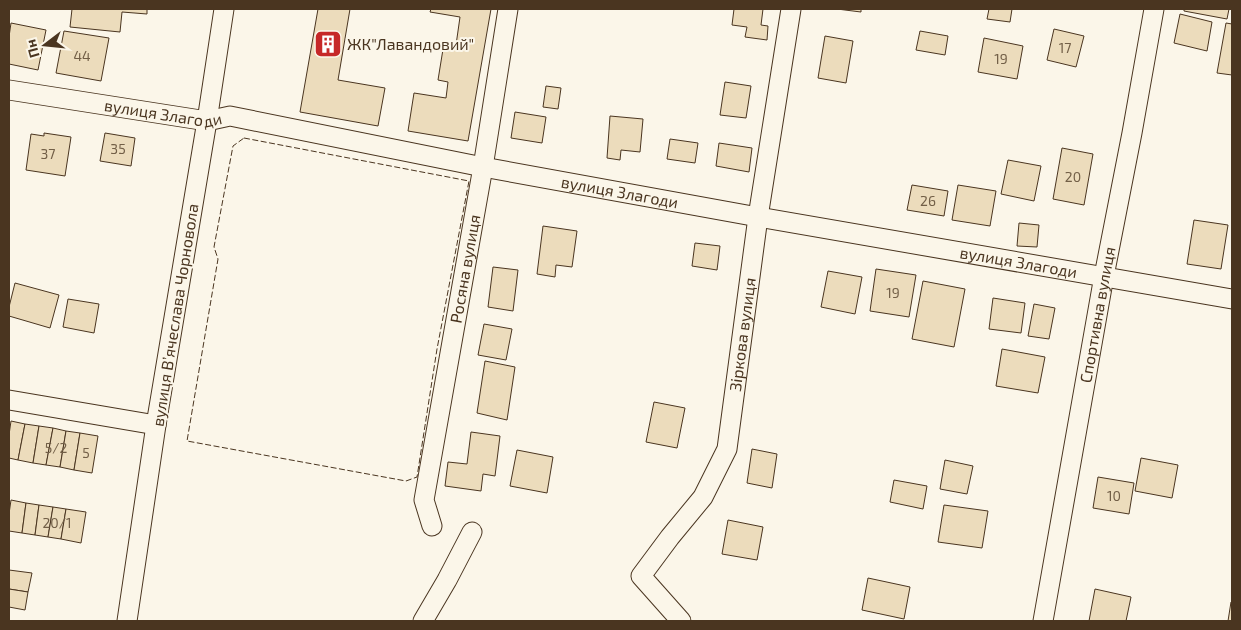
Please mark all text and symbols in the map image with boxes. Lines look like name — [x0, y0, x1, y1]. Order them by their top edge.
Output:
north arrow — [20, 20, 70, 70]
building icon: ЖК"Лавандовий" — [313, 29, 343, 59]
place label: ЖК"Лавандовий" — [347, 34, 474, 53]
text: Пн — [21, 38, 43, 60]
house number: 17 — [1059, 39, 1071, 56]
house number: 44 — [73, 47, 91, 64]
house number: 19 — [994, 50, 1008, 67]
street label: вулиця Злагоди — [103, 95, 223, 131]
house number: 35 — [110, 140, 126, 157]
house number: 37 — [41, 145, 55, 162]
house number: 20 — [1065, 168, 1081, 185]
street label: вулиця Злагоди — [560, 171, 680, 211]
house number: 26 — [920, 192, 936, 209]
street label: вулиця Вʼячеслава Чорновола — [147, 202, 203, 428]
street label: Росяна вулиця — [446, 213, 483, 325]
street label: вулиця Злагоди — [959, 242, 1079, 281]
street label: Спортивна вулиця — [1075, 245, 1119, 384]
street label: Зіркова вулиця — [725, 276, 759, 392]
house number: 19 — [886, 284, 900, 301]
house number: 5/2 — [45, 439, 67, 456]
house number: 5 — [82, 444, 90, 461]
house number: 10 — [1107, 487, 1121, 504]
house number: 20/1 — [42, 514, 72, 531]

